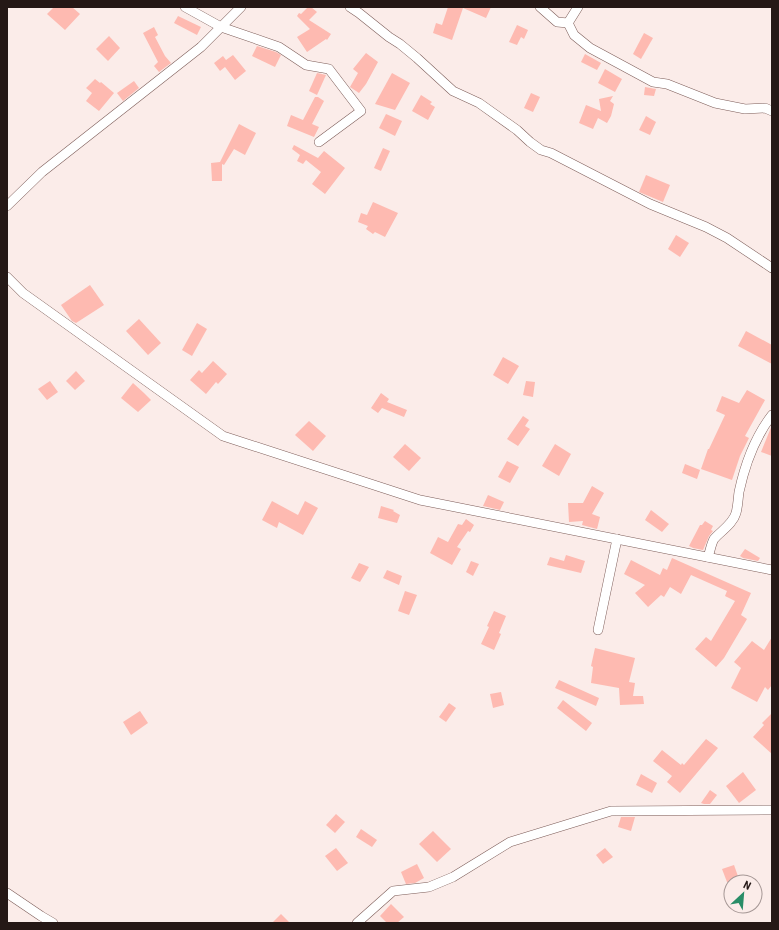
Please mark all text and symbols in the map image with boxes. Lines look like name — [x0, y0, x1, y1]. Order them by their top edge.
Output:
north arrow — [723, 874, 763, 914]
text: N — [741, 878, 753, 893]

